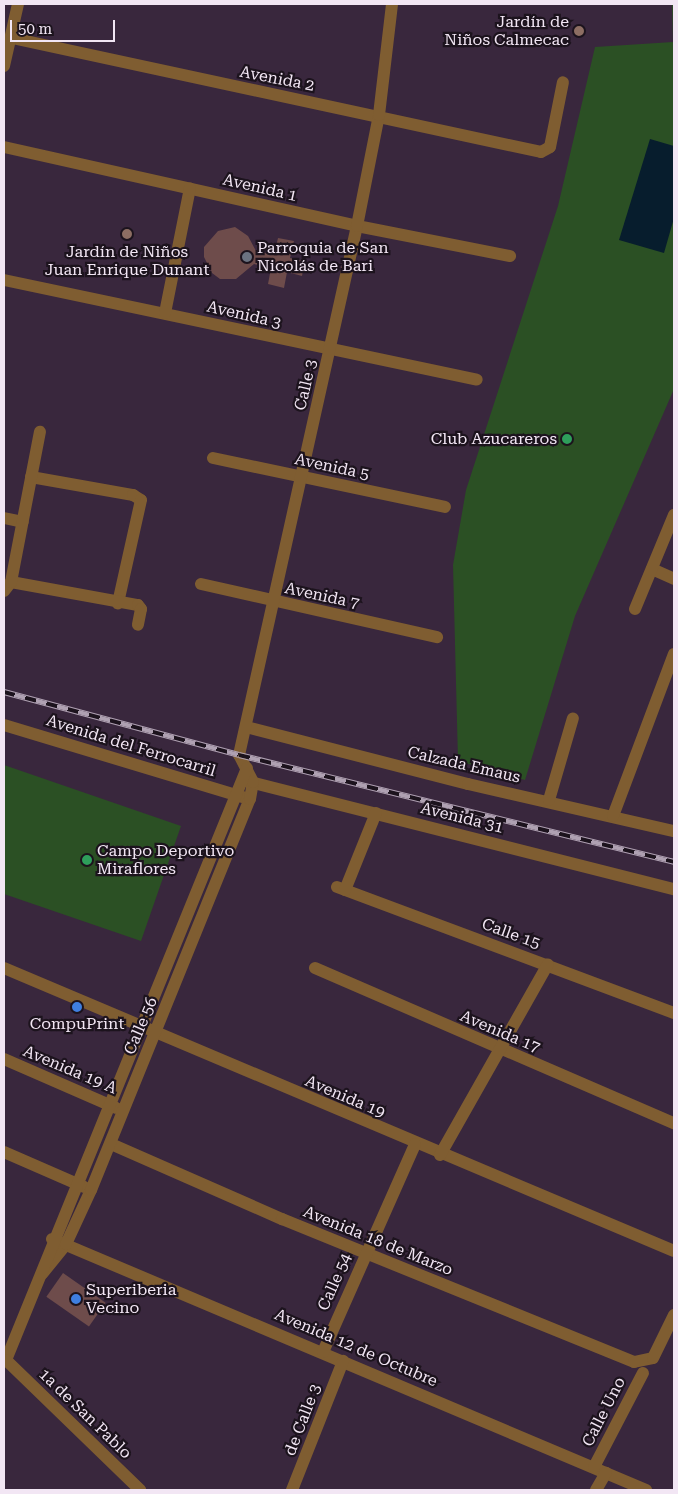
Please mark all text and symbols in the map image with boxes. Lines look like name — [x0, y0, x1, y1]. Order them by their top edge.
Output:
scale bar — [12, 10, 118, 42]
place label: Jardín de Niños Calmecac — [444, 12, 569, 50]
text: 50 m — [18, 20, 52, 38]
marker: Jardín de Niños Calmecac — [573, 25, 585, 37]
street label: Avenida 2 — [238, 62, 316, 96]
street label: Avenida 1 — [221, 170, 299, 206]
marker: Jardín de Niños Juan Enrique Dunant — [121, 228, 133, 240]
place label: Parroquia de San Nicolás de Bari — [257, 238, 388, 276]
place label: Jardín de Niños Juan Enrique Dunant — [45, 242, 209, 280]
marker: Parroquia de San Nicolás de Bari — [241, 251, 253, 263]
street label: Avenida 3 — [205, 297, 283, 333]
street label: Calle 3 — [291, 358, 321, 412]
place label: Club Azucareros — [431, 429, 557, 449]
marker: Club Azucareros — [561, 433, 573, 445]
street label: Avenida 5 — [293, 450, 371, 484]
street label: Avenida 7 — [283, 579, 361, 613]
street label: Avenida del Ferrocarril — [44, 711, 218, 781]
street label: Calzada Emaus — [406, 743, 522, 787]
street label: Avenida 31 — [419, 798, 505, 838]
place label: Campo Deportivo Miraflores — [97, 841, 234, 879]
marker: Campo Deportivo Miraflores — [81, 854, 93, 866]
street label: Calle 15 — [479, 915, 543, 953]
street label: Calle 56 — [120, 994, 162, 1058]
marker: CompuPrint — [71, 1001, 83, 1013]
street label: Avenida 17 — [457, 1007, 543, 1057]
place label: CompuPrint — [30, 1014, 124, 1034]
street label: Avenida 19 A — [20, 1042, 120, 1098]
street label: Avenida 19 — [302, 1072, 388, 1122]
street label: Avenida 18 de Marzo — [300, 1202, 456, 1280]
street label: Calle 54 — [314, 1250, 356, 1314]
place label: Superiberia Vecino — [86, 1280, 176, 1318]
marker: Superiberia Vecino — [70, 1293, 82, 1305]
street label: Avenida 12 de Octubre — [272, 1305, 440, 1391]
street label: 1a de San Pablo — [35, 1365, 135, 1463]
street label: Calle Uno — [578, 1374, 630, 1450]
street label: de Calle 3 — [281, 1382, 325, 1458]

